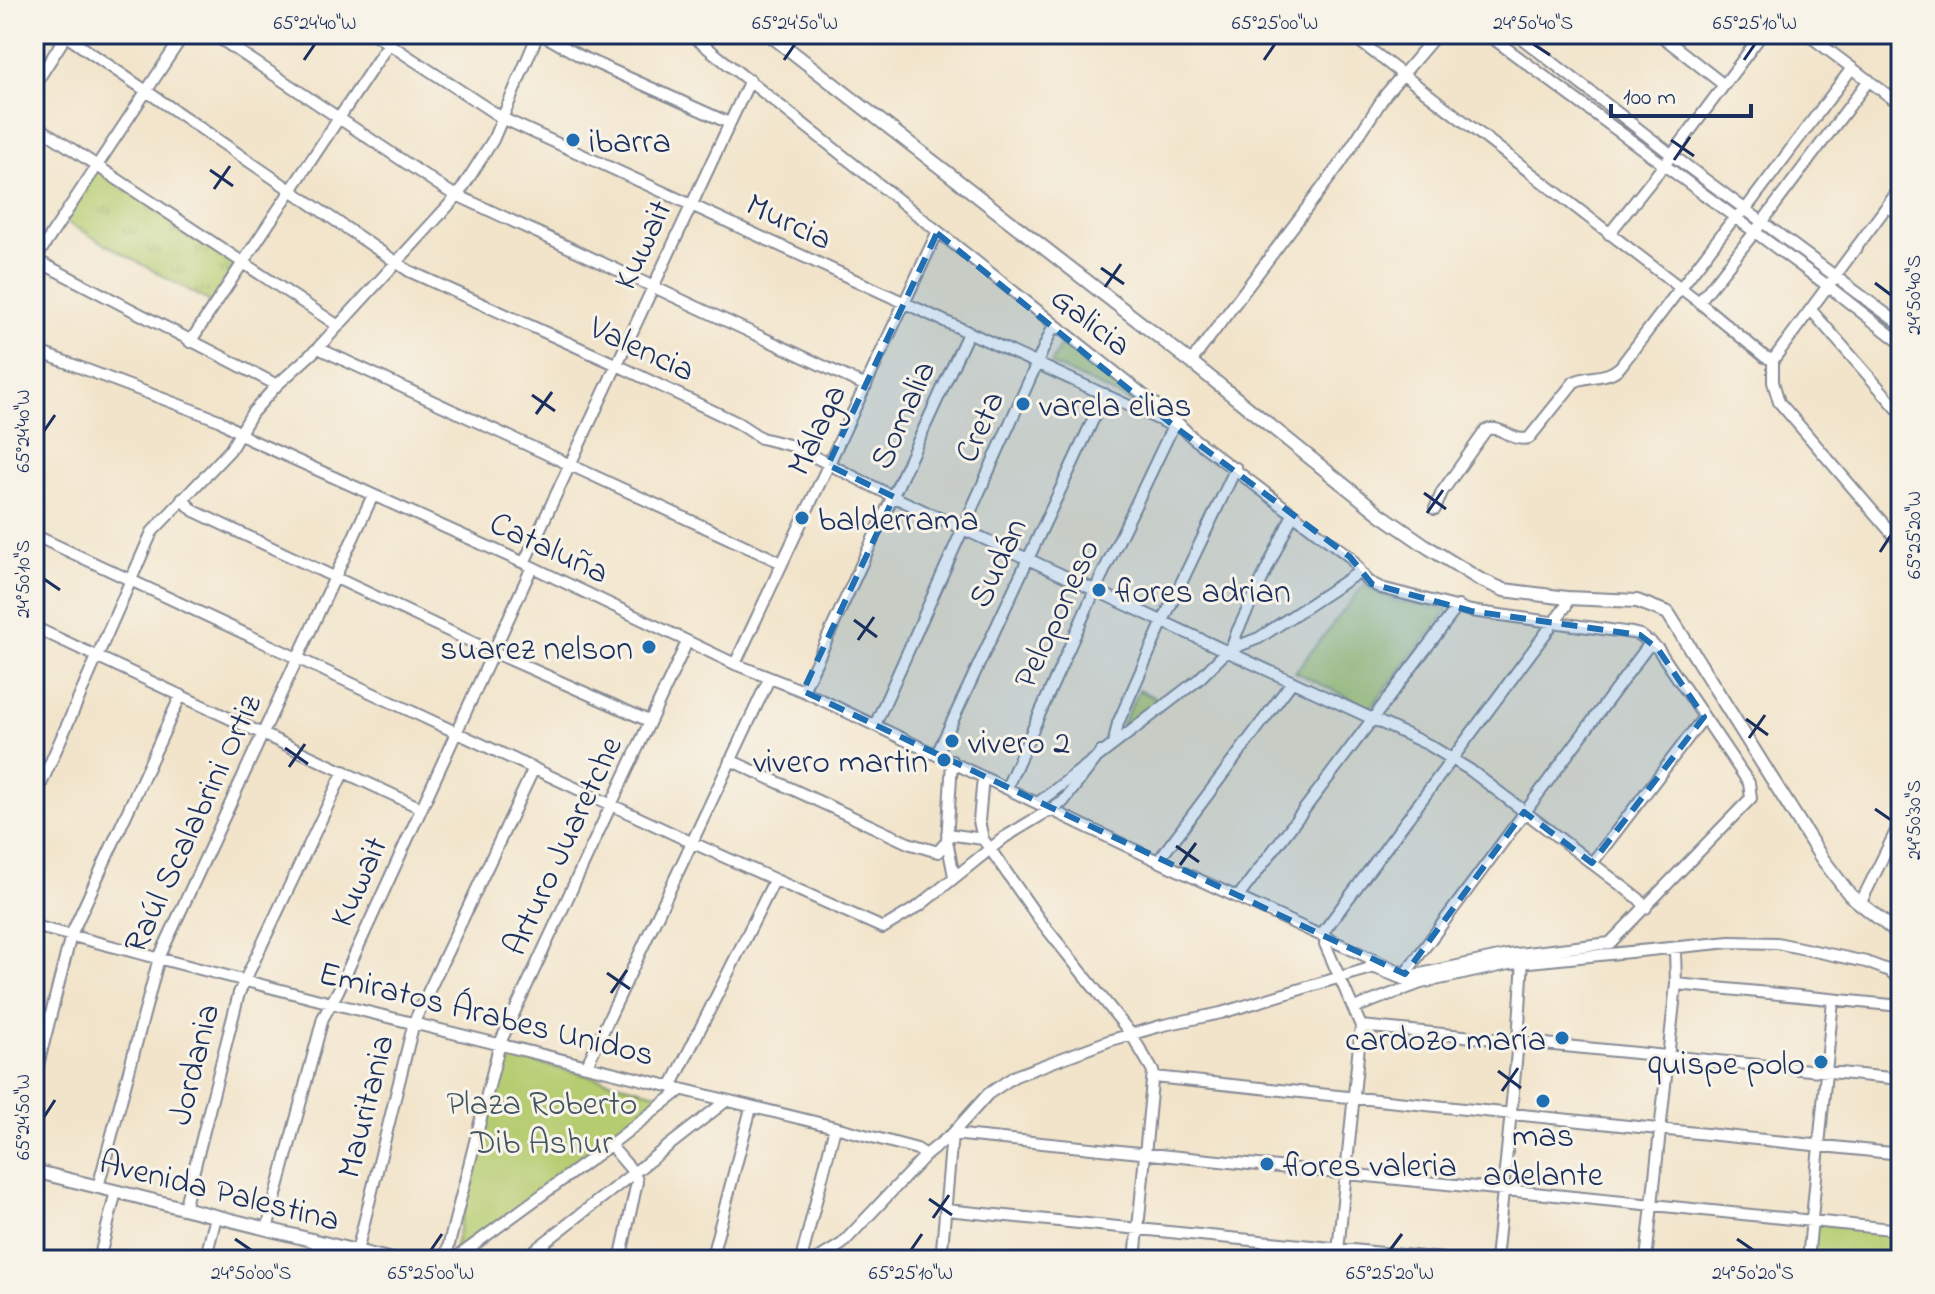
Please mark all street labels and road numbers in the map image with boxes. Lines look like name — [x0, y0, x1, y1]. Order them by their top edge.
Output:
street label: Murcia — [737, 182, 840, 265]
street label: Kuwait — [602, 193, 687, 299]
street label: Galicia — [1038, 275, 1141, 371]
street label: Valencia — [579, 304, 702, 397]
street label: Somalia — [859, 353, 951, 478]
street label: Málaga — [776, 377, 861, 485]
street label: Creta — [944, 384, 1020, 472]
street label: Cataluña — [480, 500, 616, 599]
street label: Sudán — [957, 510, 1042, 617]
street label: Peloponeso — [1002, 532, 1115, 698]
street label: Raúl Scalabrini Ortiz — [113, 686, 277, 962]
street label: Arturo Juaretche — [492, 728, 638, 965]
street label: Kuwait — [319, 830, 403, 936]
street label: Emiratos Árabes Unidos — [313, 950, 659, 1082]
street label: Jordania — [157, 999, 235, 1131]
street label: Mauritania — [326, 1030, 410, 1184]
street label: Avenida Palestina — [94, 1139, 344, 1247]

